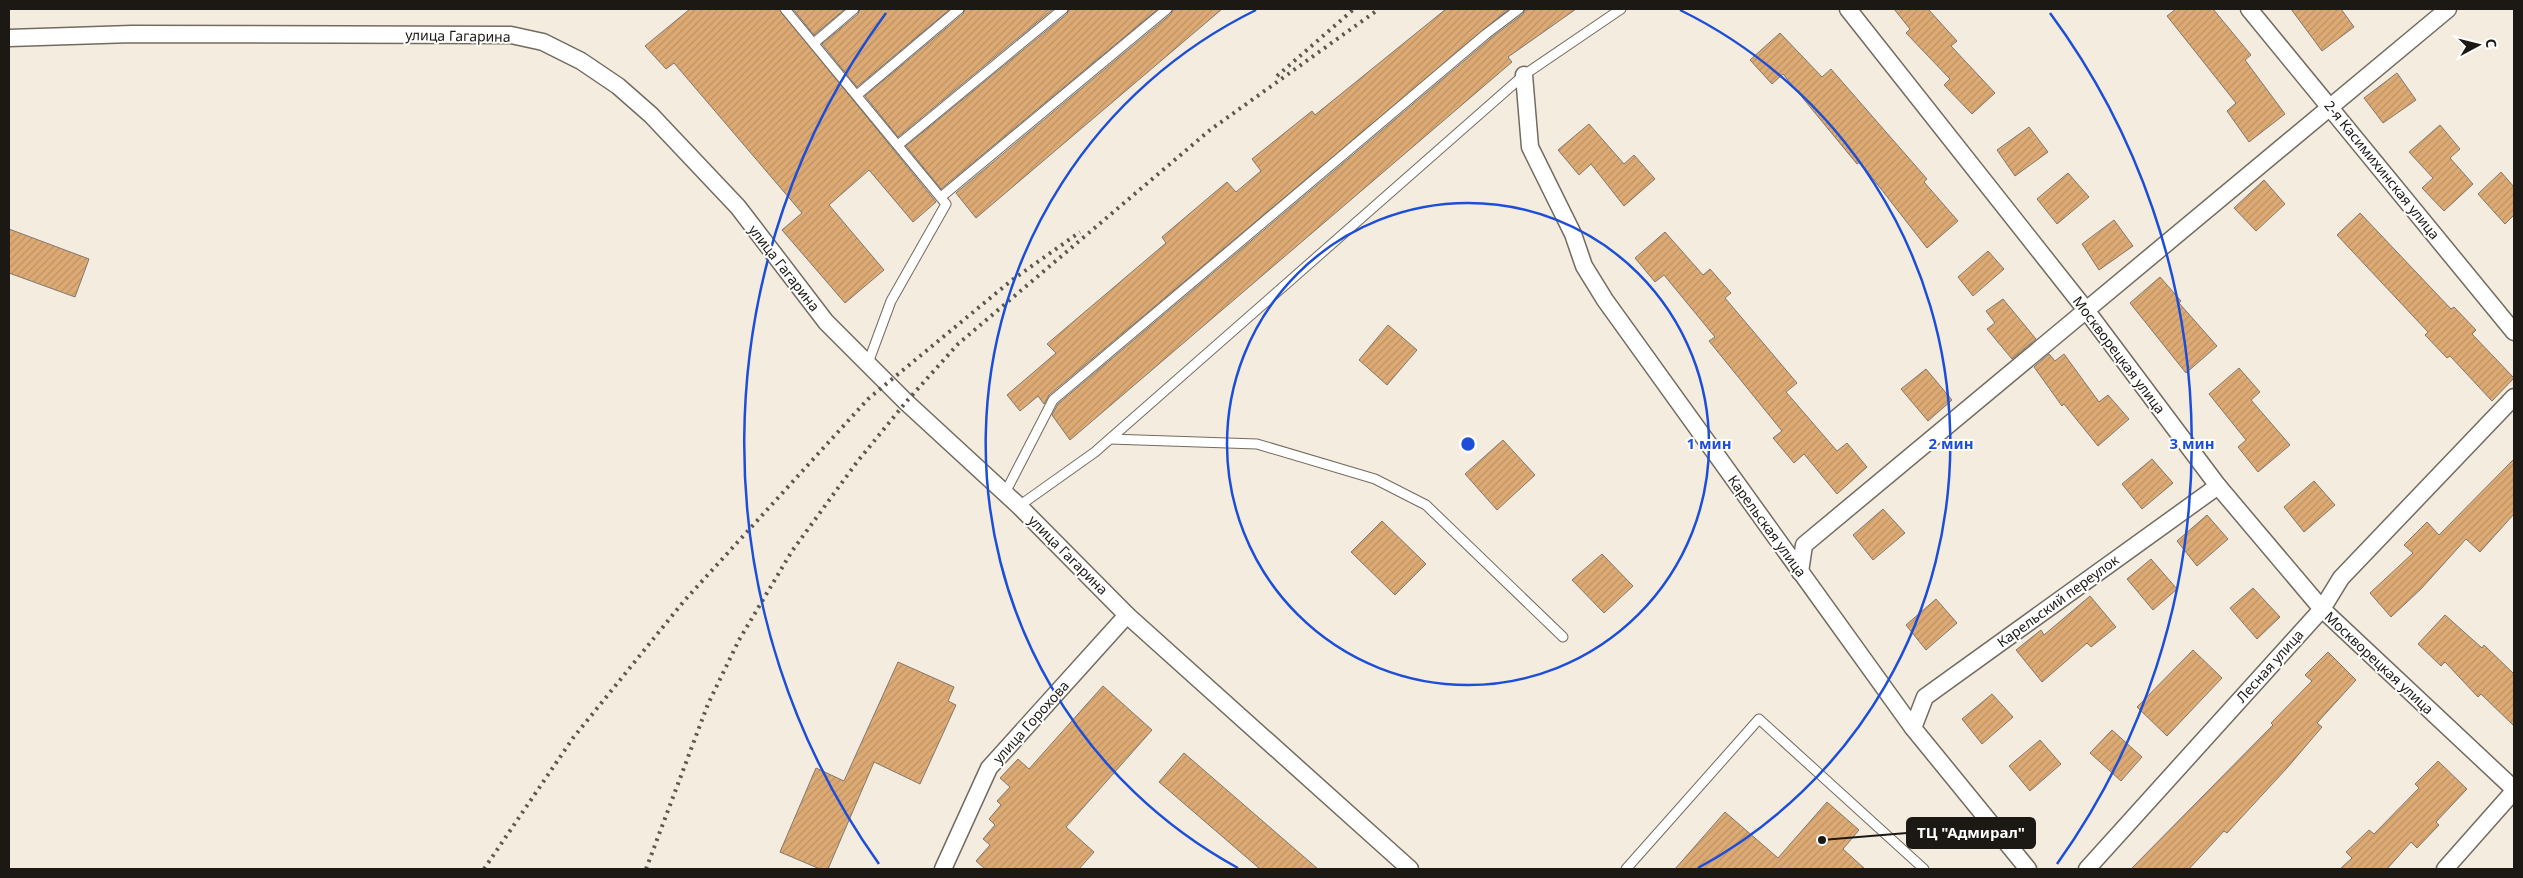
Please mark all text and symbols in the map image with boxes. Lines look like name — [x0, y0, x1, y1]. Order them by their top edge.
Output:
north arrow — [2453, 20, 2503, 70]
street label: улица Гагарина — [405, 25, 511, 46]
text: С — [2481, 38, 2501, 49]
street label: 2-я Касимихинская улица — [2320, 96, 2444, 243]
street label: улица Гагарина — [745, 220, 824, 315]
street label: Москворецкая улица — [2069, 292, 2170, 417]
text: 1 мин — [1687, 433, 1732, 453]
text: 2 мин — [1929, 433, 1974, 453]
text: 3 мин — [2170, 433, 2215, 453]
centre of rings — [1459, 435, 1477, 453]
street label: Карельская улица — [1724, 471, 1811, 581]
street label: улица Гагарина — [1024, 511, 1112, 599]
street label: Карельский переулок — [1993, 550, 2123, 651]
street label: Москворецкая улица — [2321, 607, 2438, 718]
street label: Лесная улица — [2232, 625, 2308, 706]
street label: улица Горохова — [988, 676, 1073, 767]
callout: ТЦ "Адмирал" — [1907, 818, 2035, 848]
text: ТЦ "Адмирал" — [1917, 822, 2025, 842]

